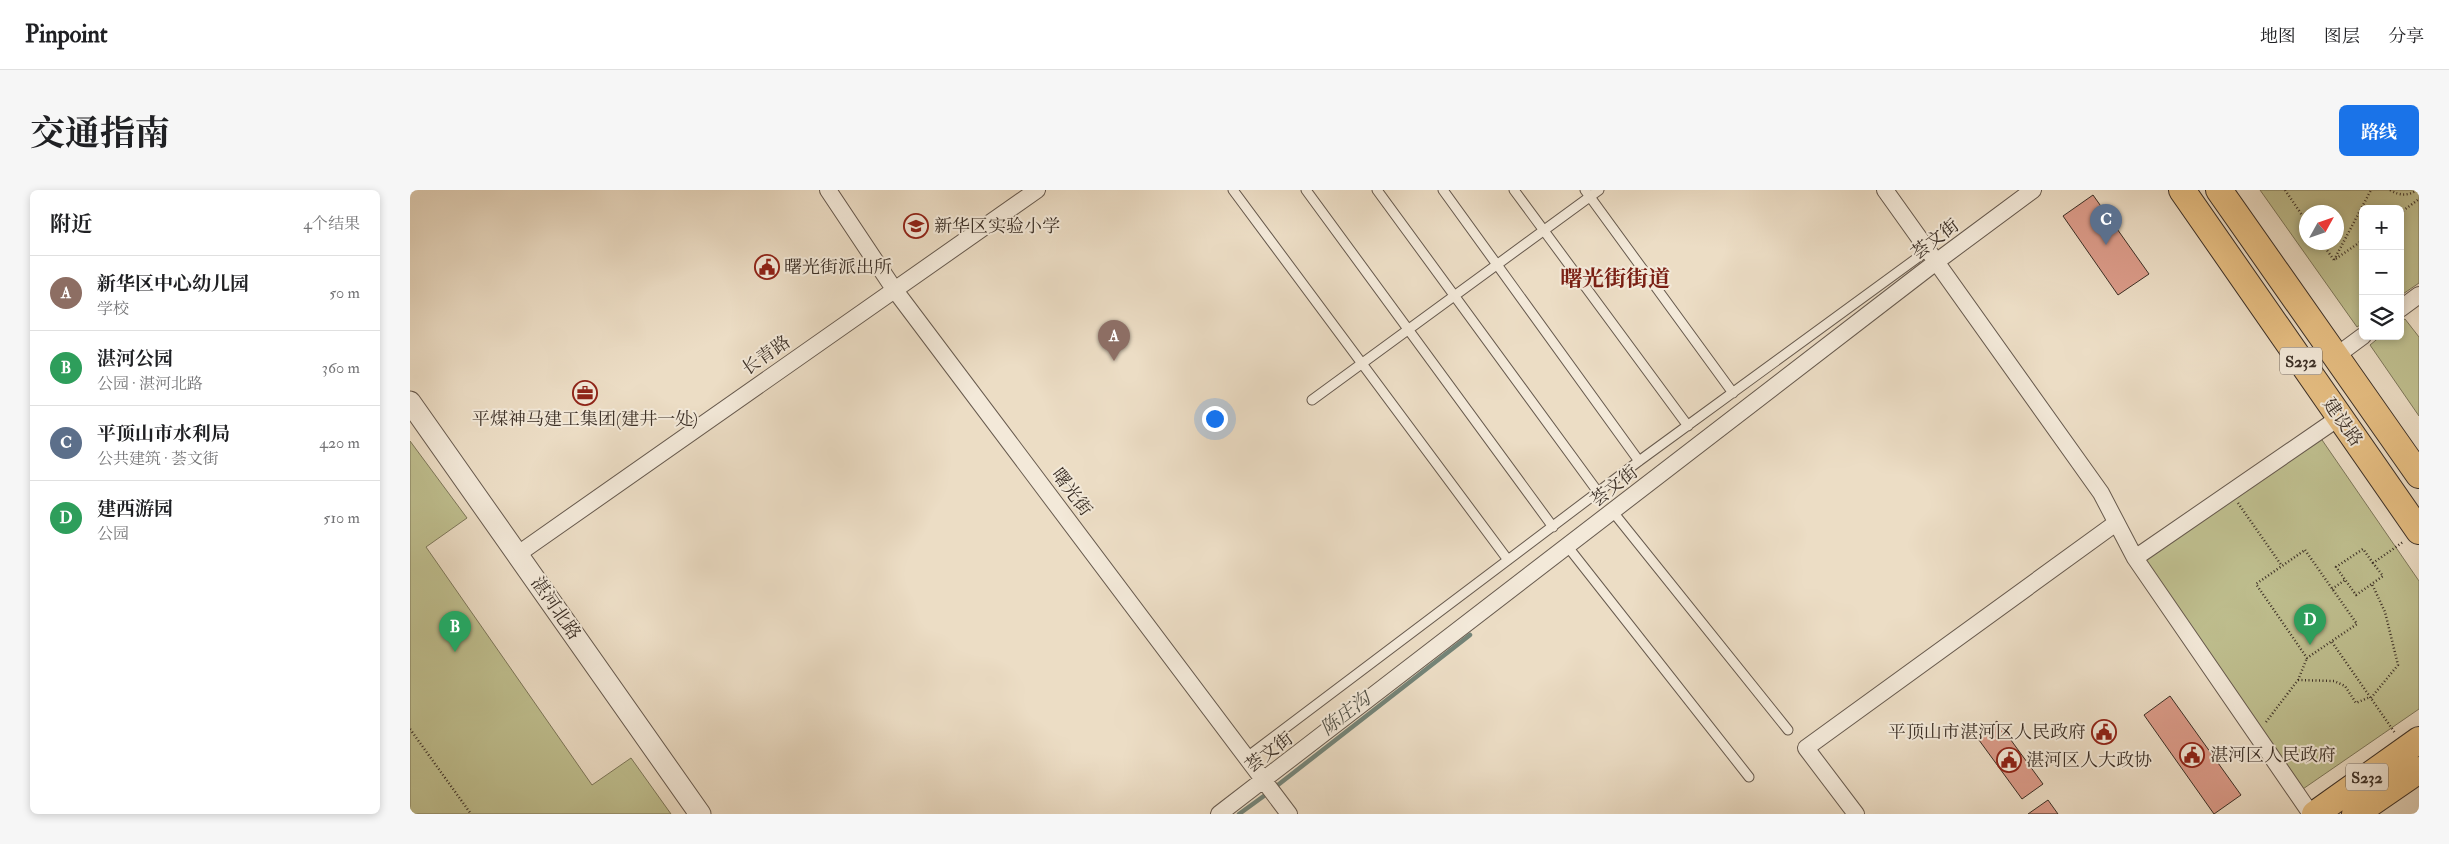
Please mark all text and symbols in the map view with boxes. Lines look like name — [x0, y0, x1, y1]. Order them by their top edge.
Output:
text: Pinpoint — [25, 19, 108, 50]
text: 地图 — [2260, 25, 2296, 48]
text: 图层 — [2324, 25, 2360, 48]
text: 分享 — [2388, 25, 2424, 48]
button: 路线 — [2339, 105, 2419, 156]
text: 交通指南 — [30, 112, 170, 156]
pin: C — [2090, 204, 2122, 245]
north arrow — [2299, 205, 2344, 250]
map controls — [2359, 205, 2404, 340]
button: + — [2359, 205, 2404, 250]
text: 附近 — [50, 211, 92, 238]
school or university icon: 新华区实验小学 — [903, 213, 929, 239]
text: 4个结果 — [303, 214, 360, 234]
street label: 荟文街 — [1907, 214, 1964, 265]
place label: 新华区实验小学 — [934, 215, 1060, 238]
button: − — [2359, 250, 2404, 295]
public building icon: 曙光街派出所 — [754, 254, 780, 280]
place label: 曙光街派出所 — [784, 256, 892, 279]
district label: 曙光街街道 — [1560, 265, 1670, 293]
text: 新华区中心幼儿园 — [97, 272, 249, 296]
text: A — [61, 283, 71, 303]
text: 50 m — [329, 283, 360, 303]
button: layers — [2359, 295, 2404, 340]
text: 学校 — [97, 299, 129, 319]
pin: A — [1098, 320, 1130, 361]
street label: 长青路 — [738, 331, 795, 380]
text: 湛河公园 — [97, 347, 173, 371]
road number: S232 — [2280, 348, 2322, 375]
text: B — [61, 358, 71, 378]
text: 360 m — [322, 358, 360, 378]
text: 公园 · 湛河北路 — [97, 374, 203, 394]
office icon: 平煤神马建工集团(建井一处) — [572, 380, 598, 406]
street label: 建设路 — [2318, 394, 2367, 451]
your location — [1202, 406, 1228, 432]
place label: 平煤神马建工集团(建井一处) — [472, 408, 698, 431]
text: 平顶山市水利局 — [97, 422, 230, 446]
text: C — [60, 433, 72, 453]
text: 420 m — [319, 433, 360, 453]
text: 公共建筑 · 荟文街 — [97, 449, 219, 469]
street label: 荟文街 — [1586, 461, 1643, 512]
street label: 曙光街 — [1046, 464, 1097, 521]
text: 建西游园 — [97, 497, 173, 521]
text: D — [59, 508, 73, 528]
text: 510 m — [323, 508, 360, 528]
text: 公园 — [97, 524, 129, 544]
street label: 湛河北路 — [526, 572, 586, 644]
pin: D — [2294, 604, 2326, 645]
pin: B — [439, 611, 471, 652]
water label: 陈庄沟 — [1316, 685, 1378, 741]
public building icon: 平顶山市湛河区人民政府 — [2091, 719, 2117, 745]
place label: 平顶山市湛河区人民政府 — [1888, 721, 2086, 744]
street label: 荟文街 — [1241, 727, 1298, 778]
public building icon: 湛河区人民政府 — [2179, 742, 2205, 768]
place label: 湛河区人民政府 — [2210, 744, 2336, 767]
public building icon: 湛河区人大政协 — [1996, 747, 2022, 773]
place label: 湛河区人大政协 — [2026, 749, 2152, 772]
road number: S232 — [2346, 764, 2388, 790]

